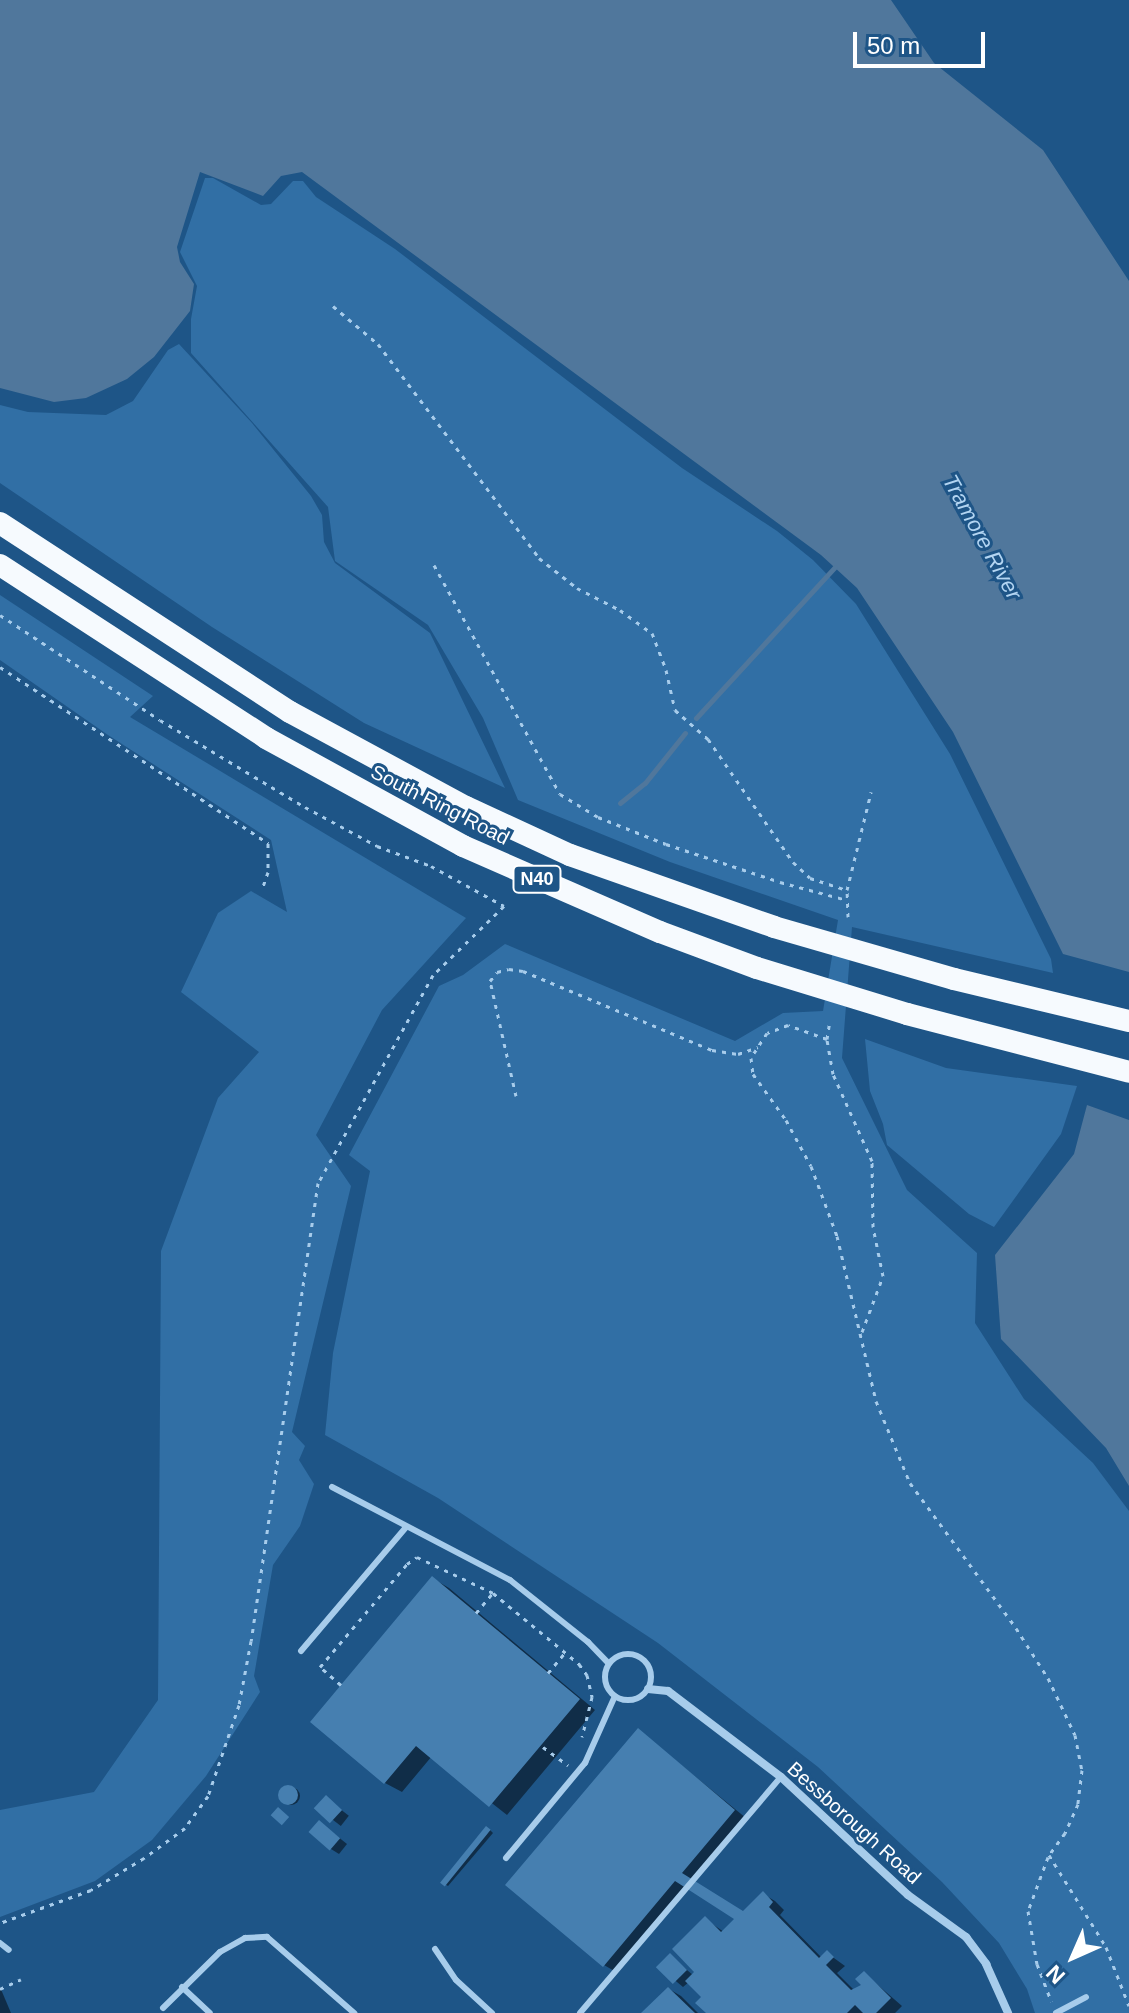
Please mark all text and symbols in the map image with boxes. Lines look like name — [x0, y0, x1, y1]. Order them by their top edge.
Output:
scale bar — [857, 16, 989, 66]
text: 50 m — [867, 32, 920, 59]
water label: Tramore River — [937, 470, 1027, 604]
street label: South Ring Road — [367, 760, 513, 850]
road number: N40 — [511, 865, 563, 893]
street label: Bessborough Road — [782, 1757, 926, 1889]
north arrow — [1033, 1917, 1113, 1997]
text: N — [1041, 1960, 1070, 1989]

